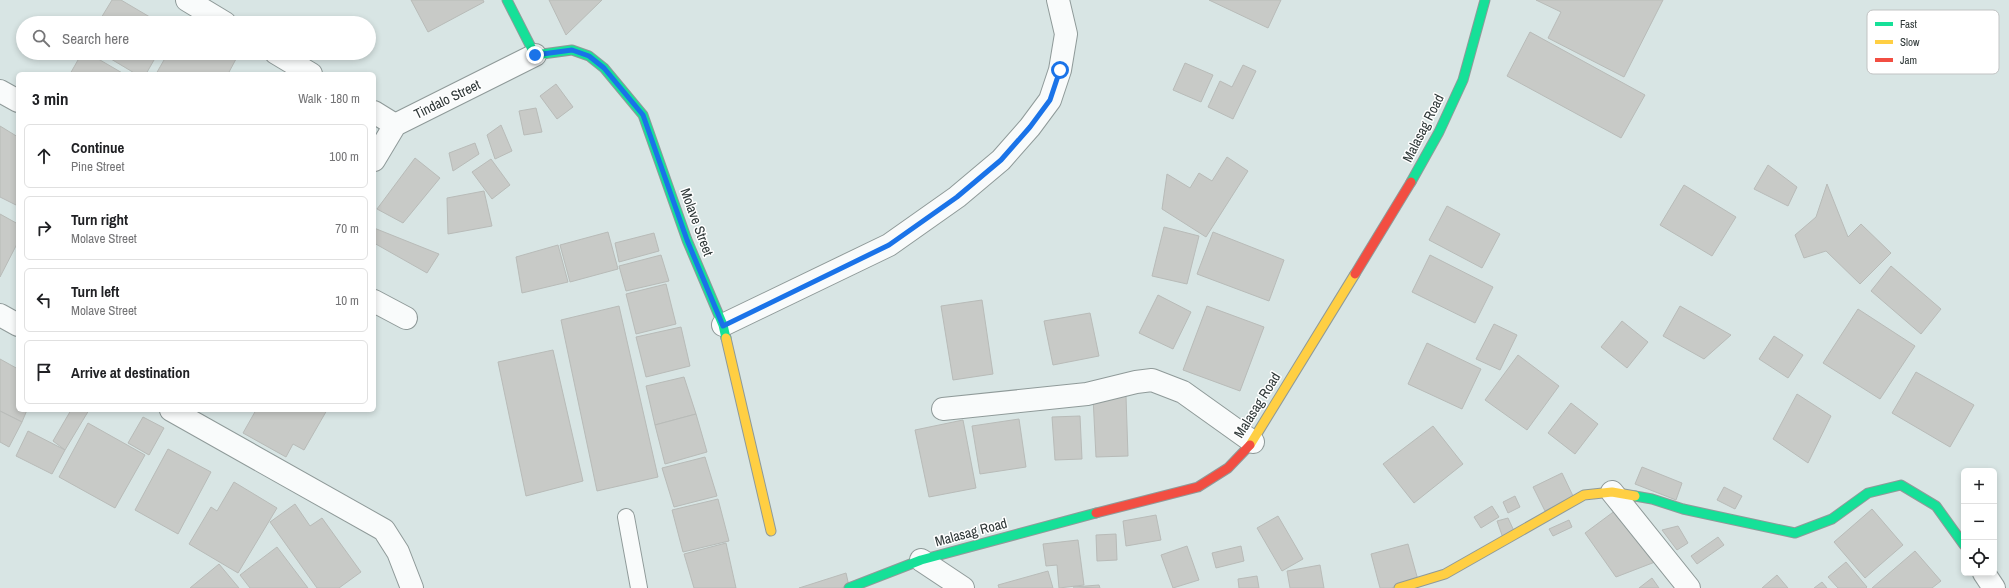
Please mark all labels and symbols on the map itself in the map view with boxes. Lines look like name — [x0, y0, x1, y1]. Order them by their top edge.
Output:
legend — [1867, 10, 1999, 74]
text: Fast — [1900, 17, 1918, 31]
text: Slow — [1900, 35, 1920, 49]
route end — [526, 46, 544, 64]
text: Jam — [1900, 53, 1917, 67]
route start — [1051, 61, 1069, 79]
street label: Tindalo Street — [411, 75, 483, 123]
street label: Malasag Road — [1398, 91, 1448, 165]
street label: Molave Street — [676, 186, 718, 258]
street label: Malasag Road — [1230, 369, 1284, 441]
street label: Malasag Road — [933, 514, 1009, 550]

